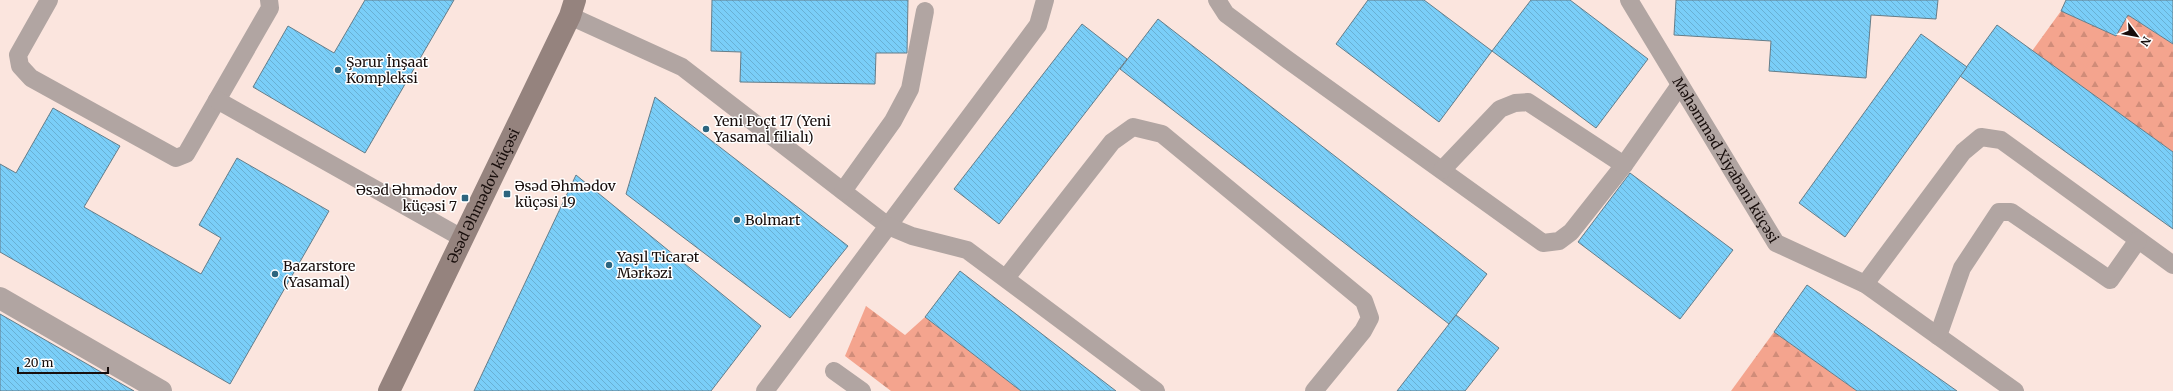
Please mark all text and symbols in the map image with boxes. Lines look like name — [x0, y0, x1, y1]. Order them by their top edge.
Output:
north arrow — [2117, 16, 2157, 56]
text: N — [2137, 34, 2154, 49]
place label: Şərur İnşaat Kompleksi — [346, 53, 429, 87]
marker: Şərur İnşaat Kompleksi — [333, 65, 343, 75]
street label: Məhəmməd Xiyabani küçəsi — [1669, 74, 1783, 247]
place label: Yeni Poçt 17 (Yeni Yasamal filialı) — [713, 112, 831, 146]
marker: Yeni Poçt 17 (Yeni Yasamal filialı) — [701, 124, 711, 134]
street label: Əsəd Əhmədov küçəsi — [443, 125, 524, 266]
place label: Əsəd Əhmədov küçəsi 19 — [515, 177, 617, 211]
place label: Əsəd Əhmədov küçəsi 7 — [356, 181, 458, 215]
marker: Əsəd Əhmədov küçəsi 19 — [502, 189, 512, 199]
marker: Əsəd Əhmədov küçəsi 7 — [460, 193, 470, 203]
place label: Bolmart — [745, 211, 801, 229]
marker: Bolmart — [732, 215, 742, 225]
place label: Yaşıl Ticarət Mərkəzi — [616, 248, 700, 282]
place label: Bazarstore (Yasamal) — [283, 257, 355, 291]
marker: Yaşıl Ticarət Mərkəzi — [604, 260, 614, 270]
marker: Bazarstore (Yasamal) — [270, 269, 280, 279]
scale bar — [18, 349, 108, 375]
text: 20 m — [24, 355, 53, 370]

